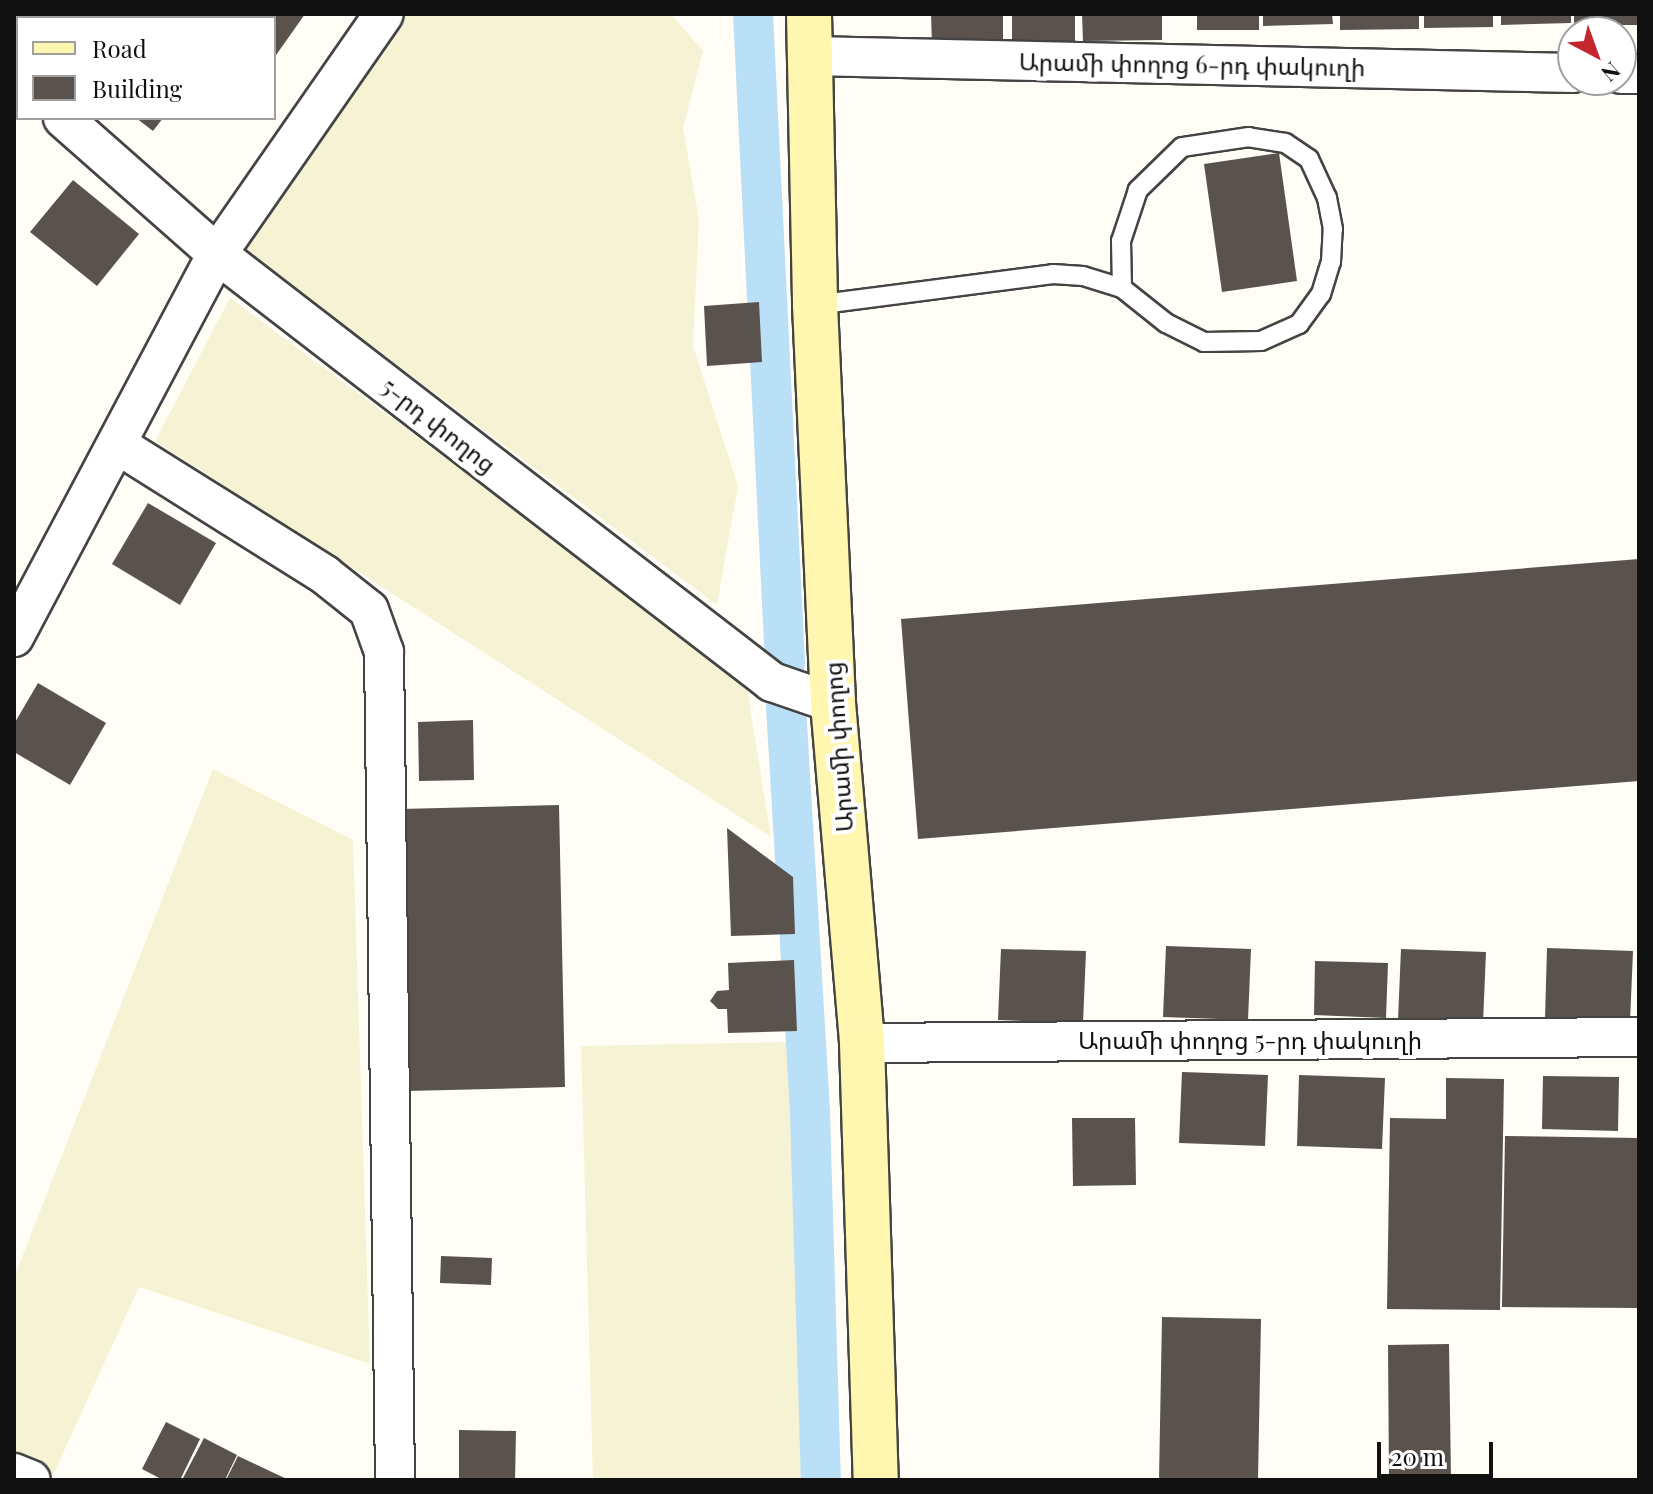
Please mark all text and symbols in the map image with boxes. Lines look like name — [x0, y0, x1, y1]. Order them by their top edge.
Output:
legend — [16, 16, 276, 120]
north arrow — [1557, 16, 1637, 96]
text: Road — [92, 32, 147, 64]
street label: Արամի փողոց 6-րդ փակուղի — [1019, 47, 1365, 81]
text: N — [1596, 56, 1627, 89]
text: Building — [92, 72, 182, 104]
street label: 5-րդ փողոց — [376, 372, 502, 478]
street label: Արամի փողոց — [818, 661, 858, 833]
street label: Արամի փողոց 5-րդ փակուղի — [1078, 1026, 1422, 1054]
scale bar — [1381, 1426, 1497, 1476]
text: 20 m — [1391, 1440, 1444, 1472]

